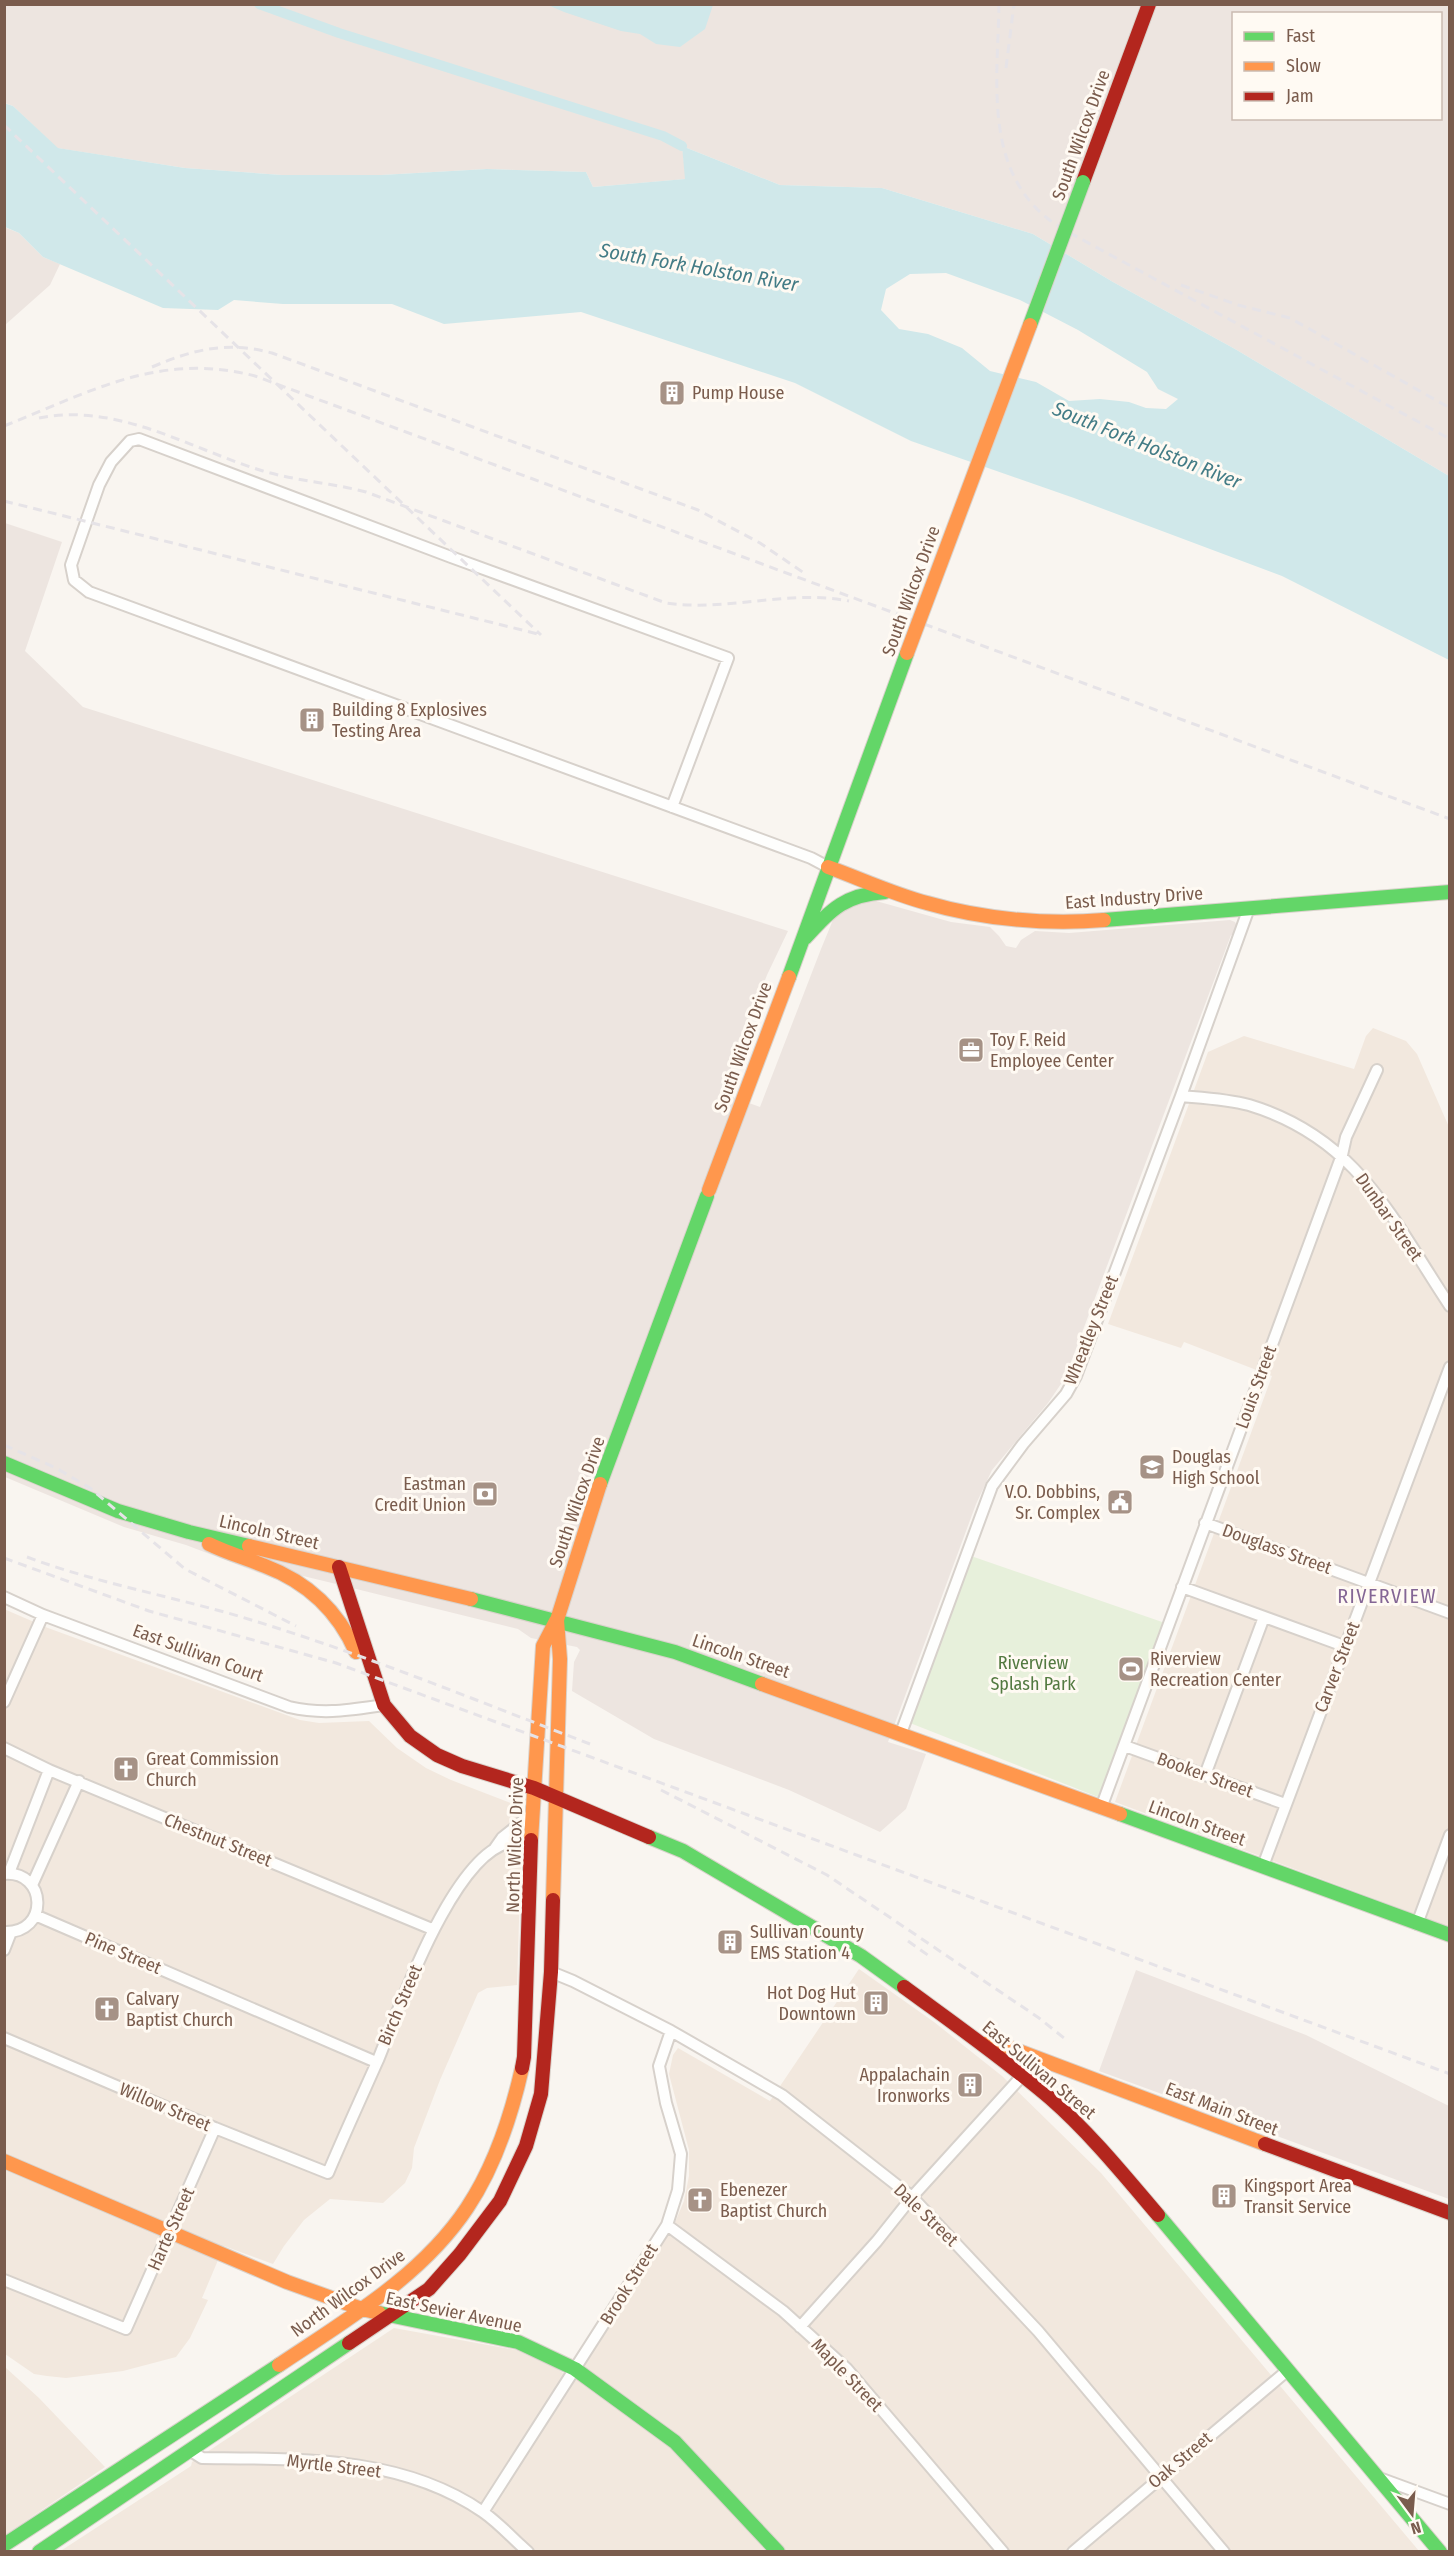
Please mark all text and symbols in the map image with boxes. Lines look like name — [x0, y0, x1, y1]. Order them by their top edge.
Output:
legend — [1232, 12, 1442, 120]
text: Fast — [1286, 25, 1315, 47]
text: Slow — [1286, 55, 1321, 77]
street label: South Wilcox Drive — [1047, 67, 1115, 203]
text: Jam — [1286, 85, 1314, 107]
water label: South Fork Holston River — [597, 238, 801, 296]
building icon: Pump House — [657, 378, 687, 408]
place label: Pump House — [692, 382, 785, 404]
water label: South Fork Holston River — [1048, 396, 1246, 494]
street label: South Wilcox Drive — [877, 523, 945, 659]
place label: Building 8 Explosives Testing Area — [332, 699, 487, 742]
building icon: Building 8 Explosives Testing Area — [297, 705, 327, 735]
street label: East Industry Drive — [1064, 882, 1204, 914]
street label: South Wilcox Drive — [709, 979, 777, 1115]
place label: Toy F. Reid Employee Center — [990, 1029, 1114, 1072]
office icon: Toy F. Reid Employee Center — [956, 1035, 986, 1065]
street label: Dunbar Street — [1351, 1169, 1427, 1265]
street label: Wheatley Street — [1059, 1272, 1123, 1388]
street label: Louis Street — [1231, 1342, 1281, 1432]
street label: South Wilcox Drive — [544, 1434, 610, 1570]
place label: Douglas High School — [1172, 1446, 1260, 1489]
school or university icon: Douglas High School — [1137, 1452, 1167, 1482]
place label: Eastman Credit Union — [375, 1473, 466, 1516]
bank icon: Eastman Credit Union — [470, 1479, 500, 1509]
place label: V.O. Dobbins, Sr. Complex — [1005, 1481, 1100, 1524]
public building icon: V.O. Dobbins, Sr. Complex — [1105, 1487, 1135, 1517]
street label: Lincoln Street — [217, 1510, 321, 1554]
street label: Douglass Street — [1219, 1519, 1335, 1579]
district label: RIVERVIEW — [1337, 1584, 1437, 1608]
street label: Carver Street — [1310, 1618, 1364, 1716]
street label: East Sullivan Court — [130, 1619, 266, 1687]
street label: Lincoln Street — [689, 1629, 793, 1683]
place label: Riverview Recreation Center — [1150, 1648, 1282, 1691]
park label: Riverview Splash Park — [990, 1652, 1076, 1695]
sports icon: Riverview Recreation Center — [1116, 1654, 1146, 1684]
street label: Booker Street — [1154, 1747, 1256, 1803]
place label: Great Commission Church — [146, 1748, 279, 1791]
church icon: Great Commission Church — [111, 1754, 141, 1784]
street label: North Wilcox Drive — [502, 1777, 528, 1913]
street label: Lincoln Street — [1146, 1795, 1249, 1851]
street label: Chestnut Street — [161, 1808, 275, 1872]
place label: Sullivan County EMS Station 4 — [750, 1921, 864, 1964]
street label: Pine Street — [82, 1927, 165, 1979]
building icon: Sullivan County EMS Station 4 — [715, 1927, 745, 1957]
street label: Birch Street — [373, 1961, 427, 2049]
place label: Hot Dog Hut Downtown — [767, 1982, 856, 2025]
place label: Calvary Baptist Church — [126, 1988, 233, 2031]
building icon: Hot Dog Hut Downtown — [861, 1988, 891, 2018]
church icon: Calvary Baptist Church — [92, 1994, 122, 2024]
street label: East Sullivan Street — [978, 2016, 1100, 2124]
place label: Appalachain Ironworks — [859, 2064, 950, 2107]
building icon: Appalachain Ironworks — [955, 2070, 985, 2100]
street label: East Main Street — [1163, 2077, 1282, 2141]
street label: Willow Street — [116, 2078, 214, 2136]
place label: Kingsport Area Transit Service — [1244, 2175, 1352, 2218]
place label: Ebenezer Baptist Church — [720, 2179, 827, 2222]
street label: Dale Street — [889, 2179, 963, 2251]
building icon: Kingsport Area Transit Service — [1209, 2181, 1239, 2211]
street label: Harte Street — [143, 2184, 199, 2274]
church icon: Ebenezer Baptist Church — [685, 2185, 715, 2215]
street label: Brook Street — [595, 2239, 663, 2329]
street label: North Wilcox Drive — [287, 2244, 409, 2342]
street label: East Sevier Avenue — [384, 2287, 524, 2337]
street label: Maple Street — [807, 2334, 887, 2416]
street label: Oak Street — [1144, 2427, 1217, 2493]
street label: Myrtle Street — [286, 2449, 383, 2483]
north arrow — [1382, 2484, 1442, 2544]
text: N — [1409, 2517, 1423, 2538]

